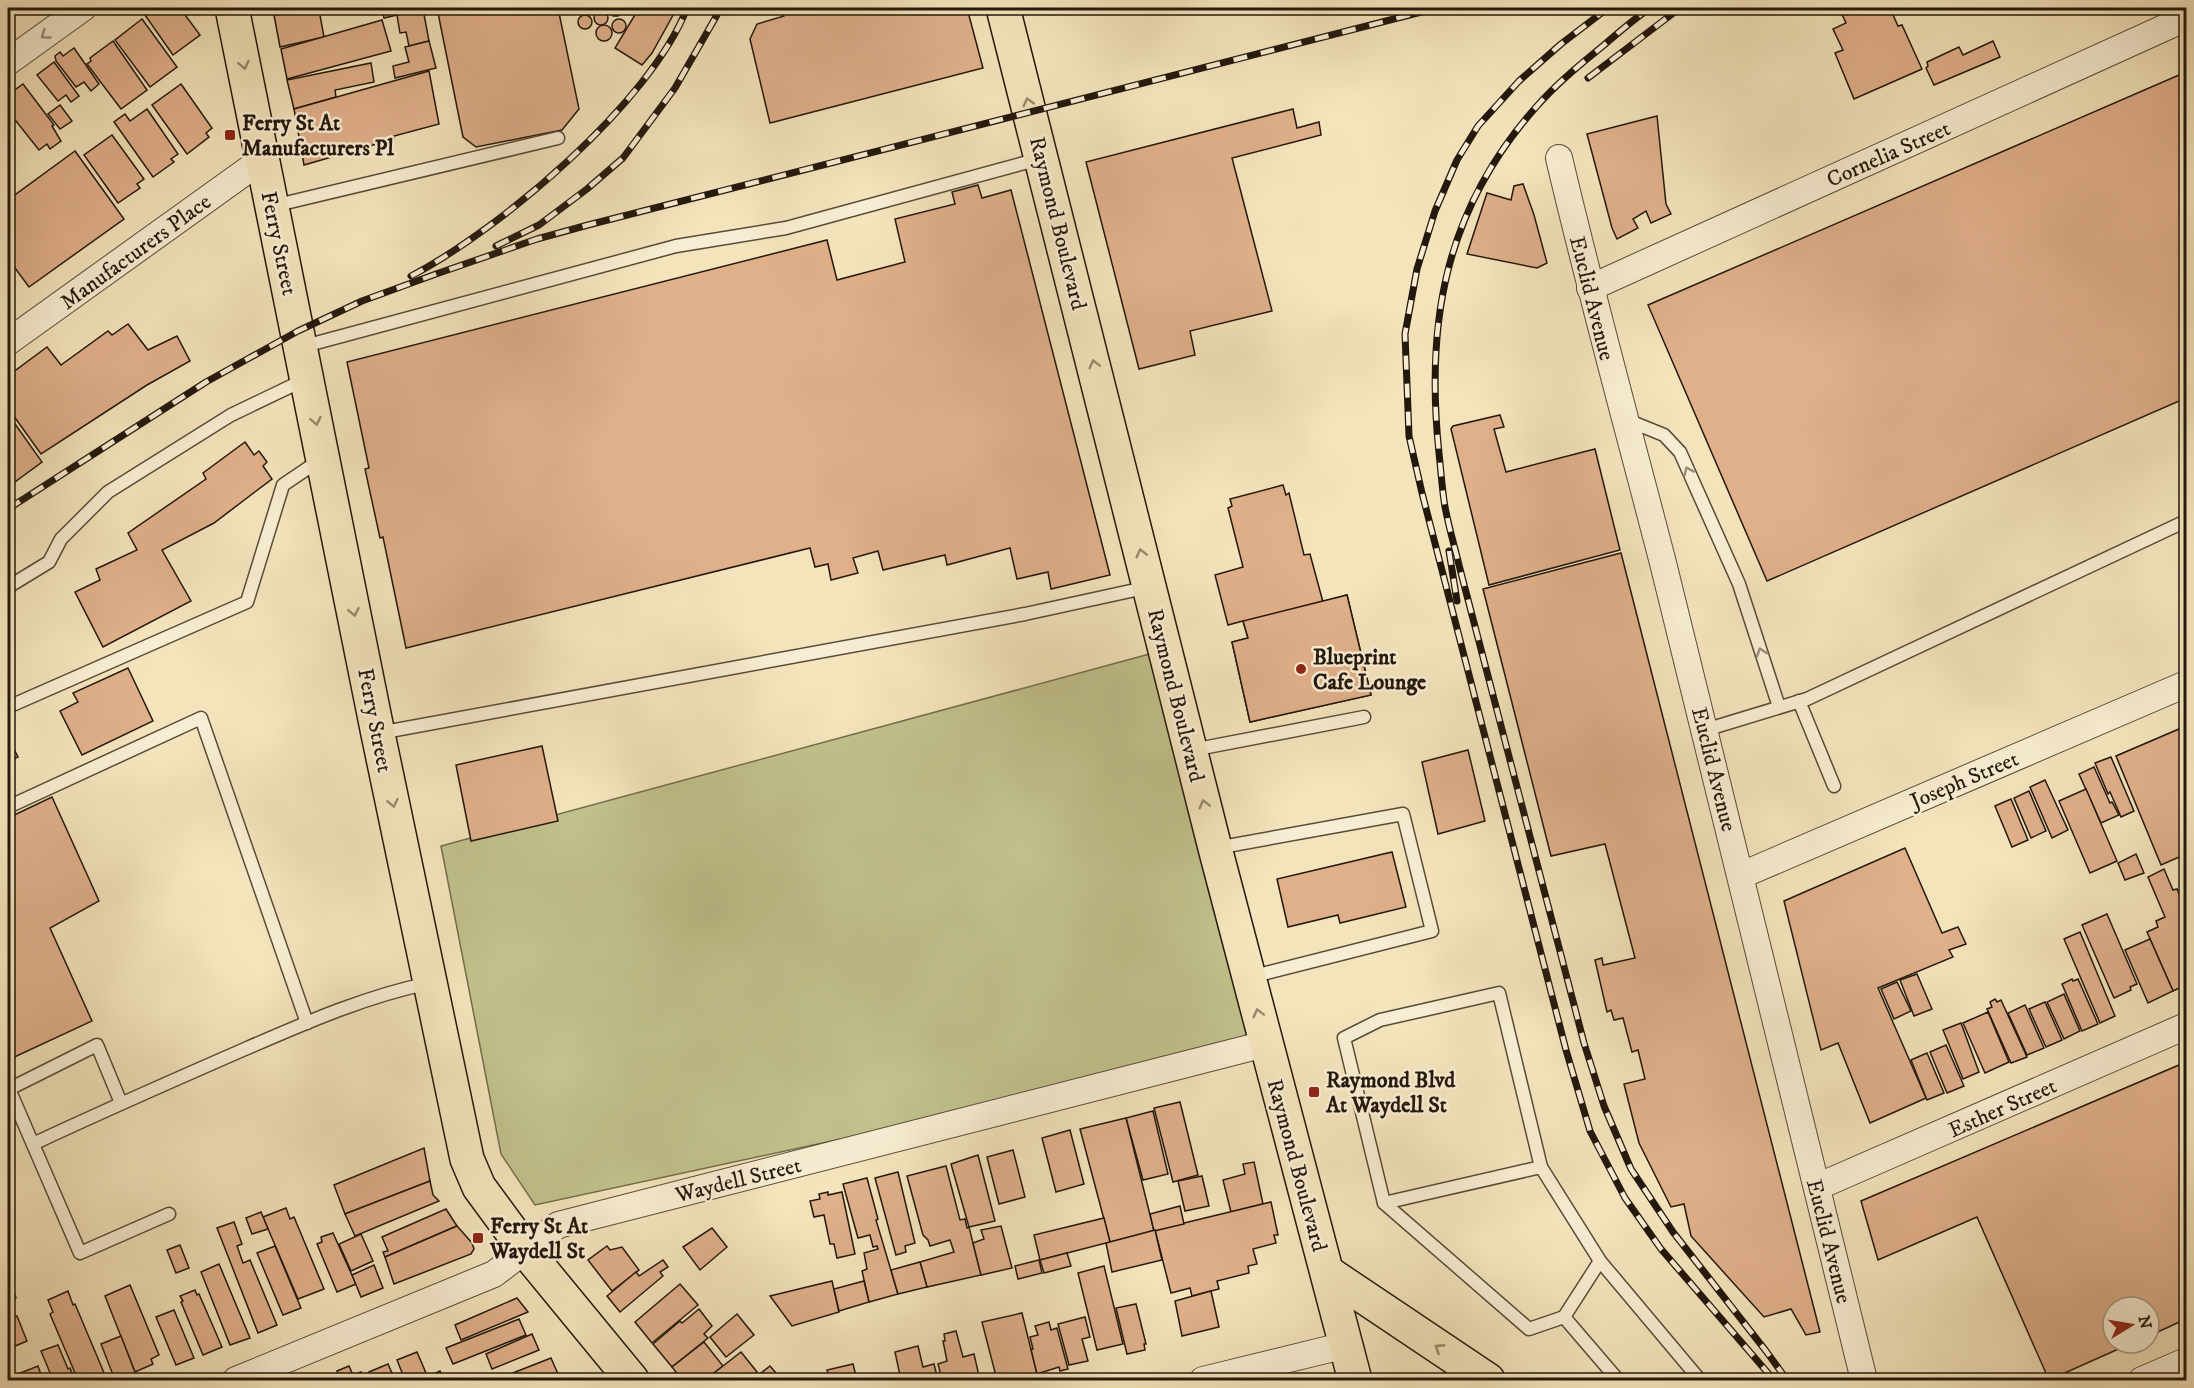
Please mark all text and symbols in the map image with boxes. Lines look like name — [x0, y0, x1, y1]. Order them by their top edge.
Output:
one-way arrow — [41, 28, 52, 39]
one-way arrow — [237, 60, 250, 70]
one-way arrow — [1023, 97, 1035, 108]
place label: Ferry St At Manufacturers Pl — [242, 110, 394, 162]
street label: Cornelia Street — [1823, 115, 1955, 194]
marker: Ferry St At Manufacturers Pl — [223, 128, 237, 142]
street label: Raymond Boulevard — [1023, 134, 1092, 313]
street label: Manufacturers Place — [55, 188, 217, 316]
street label: Ferry Street — [254, 189, 303, 298]
street label: Euclid Avenue — [1563, 233, 1620, 363]
one-way arrow — [1089, 359, 1102, 369]
one-way arrow — [309, 415, 322, 425]
one-way arrow — [1684, 466, 1696, 477]
one-way arrow — [1136, 549, 1149, 559]
one-way arrow — [347, 606, 360, 616]
street label: Raymond Boulevard — [1141, 606, 1210, 785]
place label: Blueprint Cafe Lounge — [1313, 644, 1426, 696]
one-way arrow — [1756, 647, 1768, 658]
marker: Blueprint Cafe Lounge — [1294, 662, 1308, 676]
street label: Ferry Street — [351, 666, 398, 775]
street label: Euclid Avenue — [1685, 704, 1742, 834]
street label: Joseph Street — [1905, 746, 2023, 816]
one-way arrow — [385, 798, 398, 808]
one-way arrow — [1199, 799, 1212, 809]
one-way arrow — [1252, 1008, 1265, 1018]
place label: Raymond Blvd At Waydell St — [1325, 1067, 1456, 1119]
street label: Esther Street — [1944, 1073, 2061, 1144]
street label: Raymond Boulevard — [1261, 1076, 1333, 1255]
marker: Raymond Blvd At Waydell St — [1307, 1085, 1321, 1099]
street label: Waydell Street — [672, 1152, 804, 1209]
street label: Euclid Avenue — [1800, 1176, 1857, 1306]
place label: Ferry St At Waydell St — [489, 1213, 588, 1265]
marker: Ferry St At Waydell St — [471, 1231, 485, 1245]
north arrow — [2101, 1295, 2161, 1355]
text: N — [2134, 1314, 2156, 1331]
one-way arrow — [1435, 1344, 1446, 1355]

